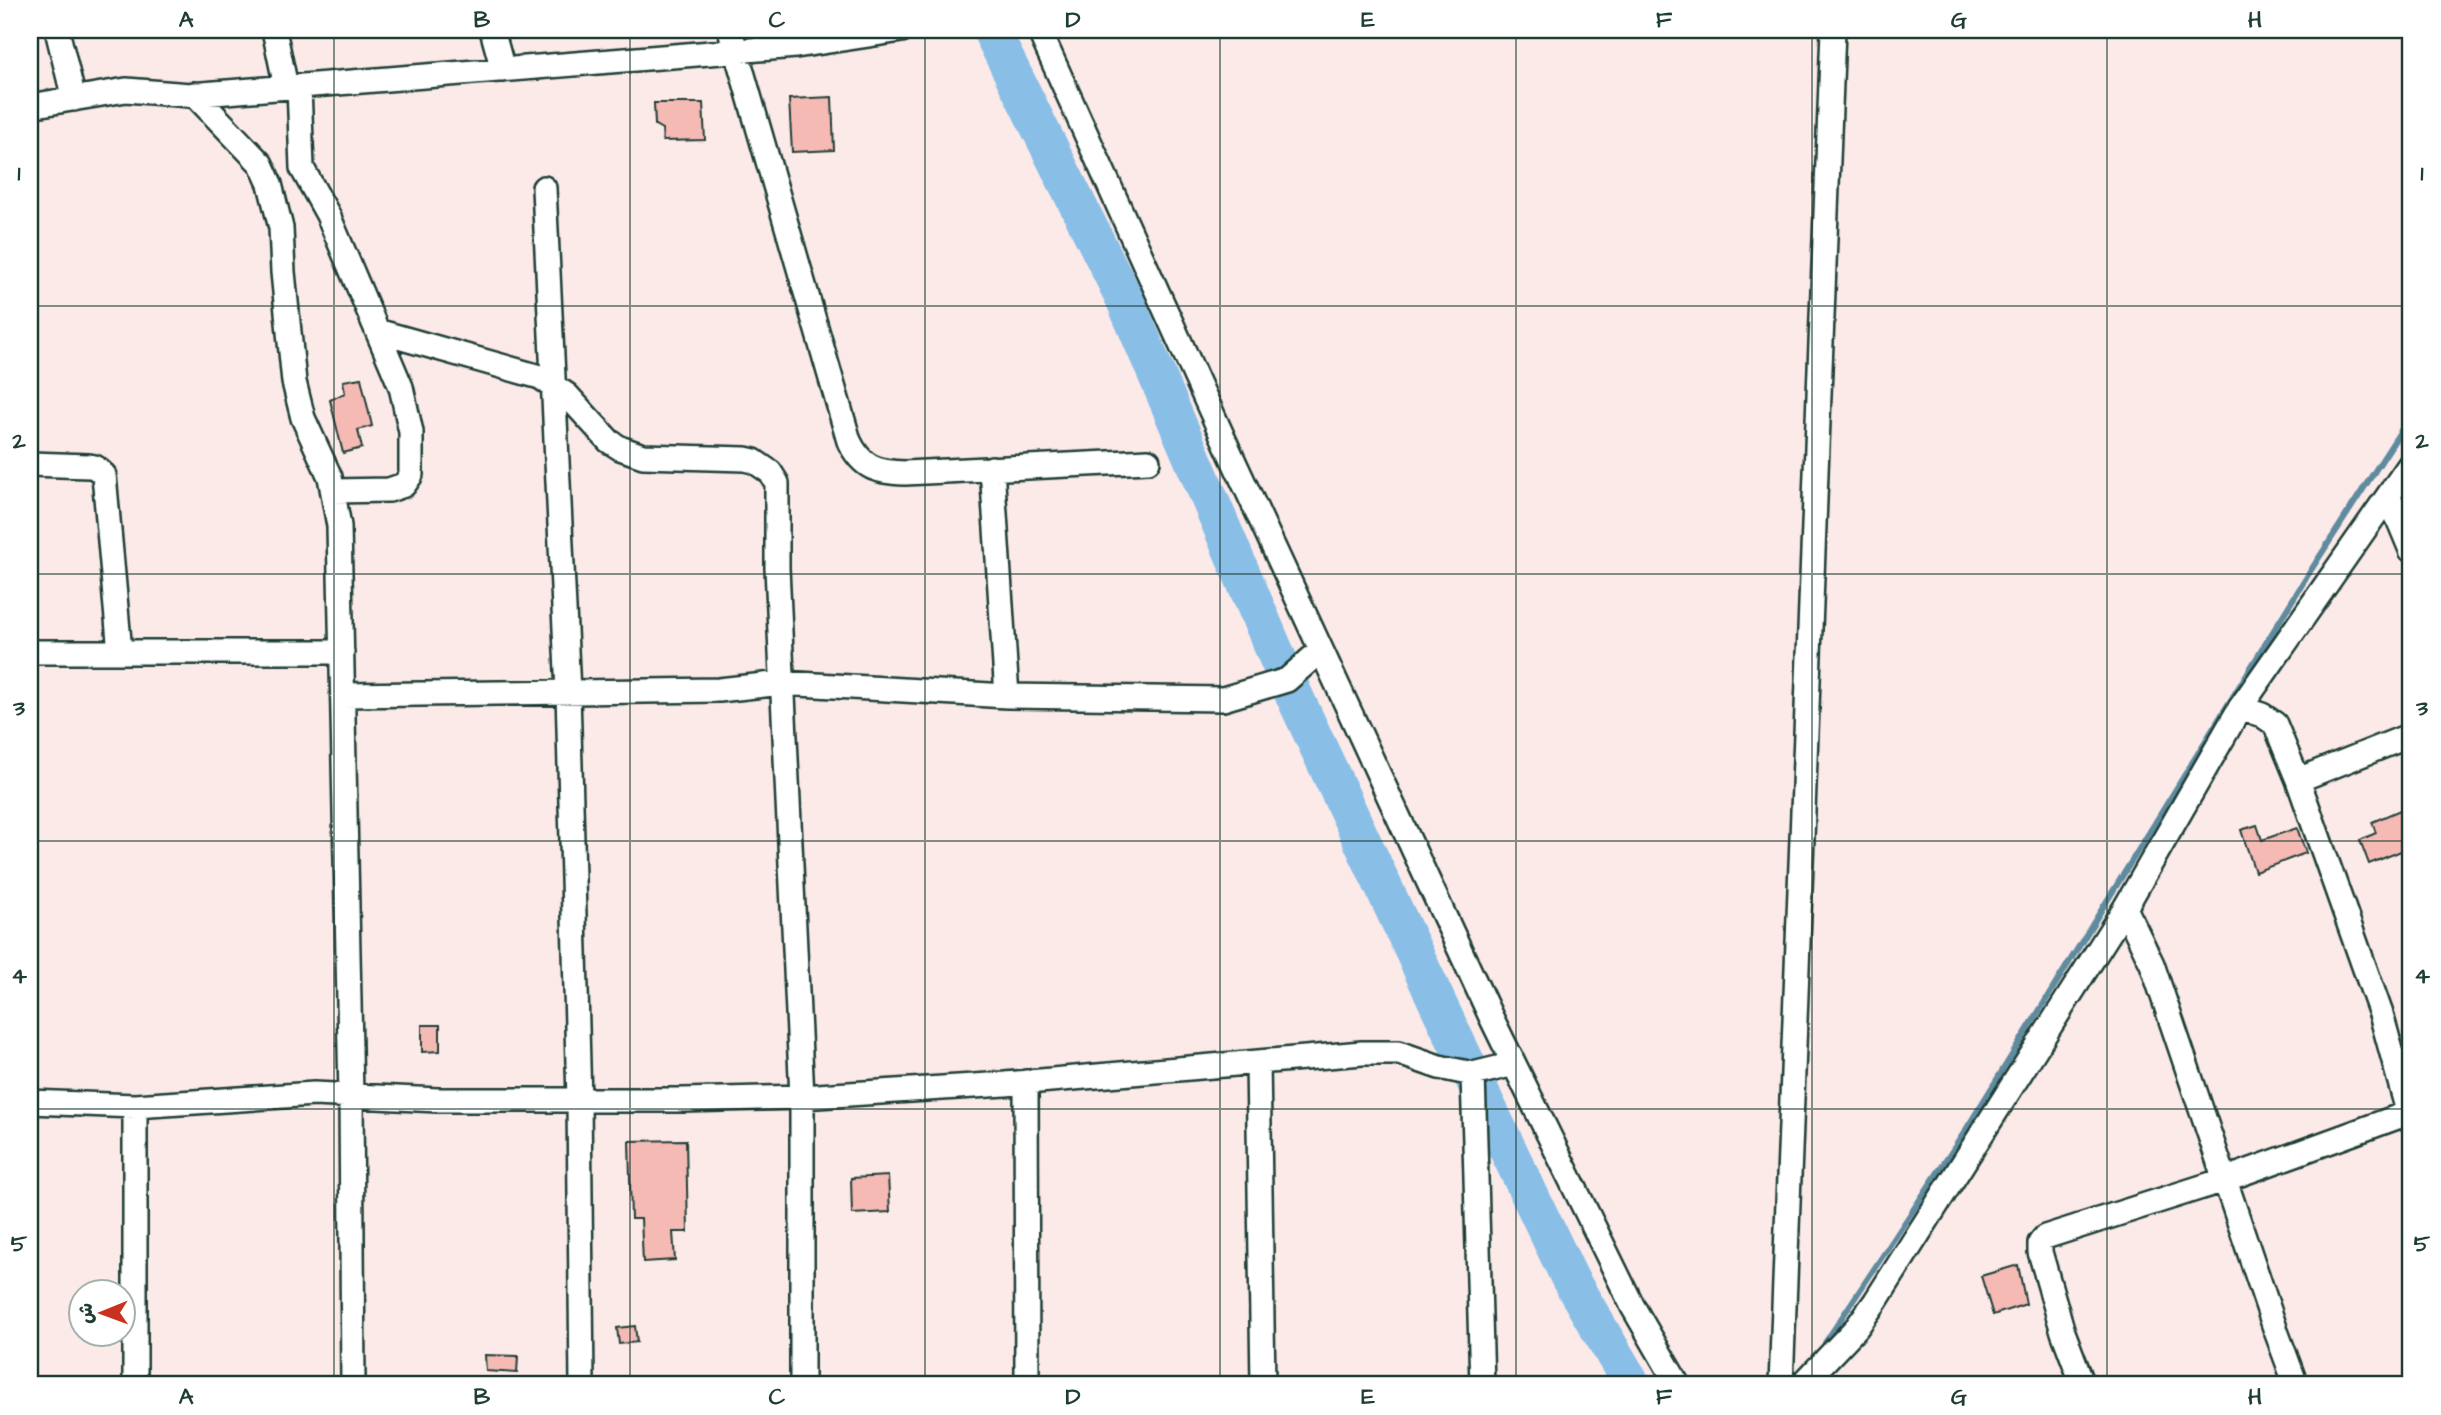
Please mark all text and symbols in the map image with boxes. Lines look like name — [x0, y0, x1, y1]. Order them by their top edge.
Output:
text: A — [179, 4, 194, 36]
text: B — [474, 4, 491, 36]
text: C — [769, 4, 786, 36]
text: D — [1066, 4, 1081, 36]
text: E — [1361, 4, 1375, 36]
text: F — [1656, 4, 1673, 36]
text: G — [1951, 4, 1967, 36]
text: H — [2248, 4, 2262, 36]
text: 1 — [18, 157, 21, 189]
text: 1 — [2421, 157, 2424, 189]
text: 2 — [11, 425, 26, 457]
text: 2 — [2414, 425, 2429, 457]
text: 3 — [12, 692, 25, 724]
text: 3 — [2415, 692, 2428, 724]
text: 4 — [11, 960, 27, 992]
text: 4 — [2414, 960, 2430, 992]
text: 5 — [11, 1228, 28, 1260]
text: 5 — [2414, 1228, 2431, 1260]
north arrow — [66, 1278, 136, 1348]
text: ش — [73, 1302, 100, 1324]
text: A — [179, 1381, 194, 1413]
text: B — [474, 1381, 491, 1413]
text: C — [769, 1381, 786, 1413]
text: D — [1066, 1381, 1081, 1413]
text: E — [1361, 1381, 1375, 1413]
text: F — [1656, 1381, 1673, 1413]
text: G — [1951, 1381, 1967, 1413]
text: H — [2248, 1381, 2262, 1413]

